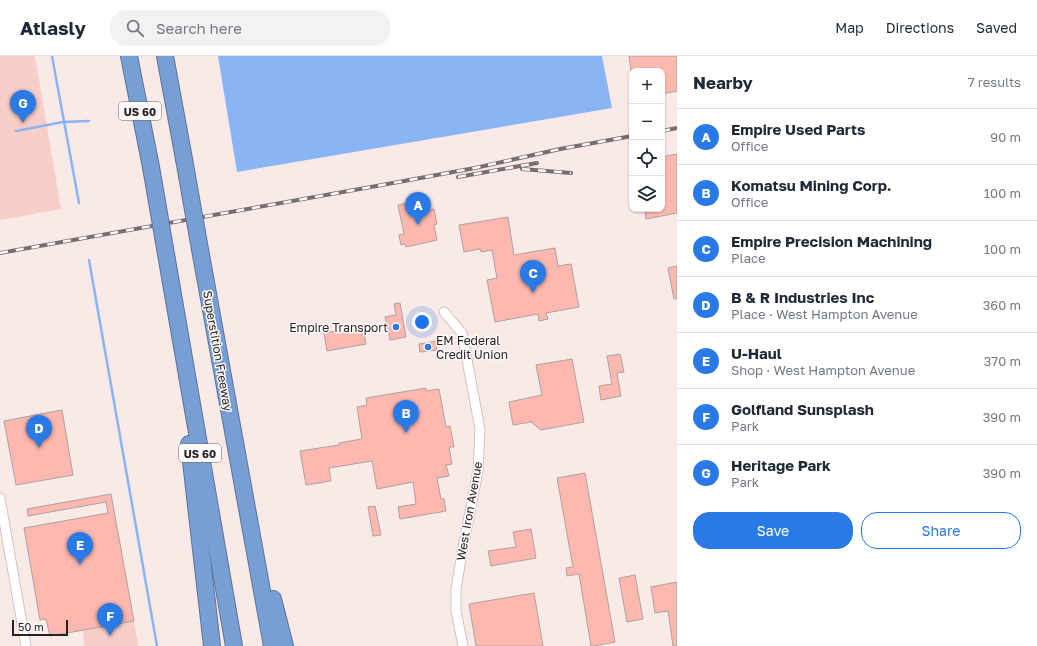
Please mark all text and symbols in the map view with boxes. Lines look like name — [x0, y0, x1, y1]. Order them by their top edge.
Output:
search box — [110, 10, 390, 46]
text: Atlasly — [20, 16, 86, 39]
icon: search — [124, 17, 146, 39]
text: Search here — [156, 19, 242, 37]
text: Map — [835, 19, 864, 36]
text: Directions — [886, 19, 954, 36]
text: Saved — [976, 19, 1017, 36]
map controls — [629, 68, 665, 212]
button: + — [629, 68, 665, 104]
text: Nearby — [693, 72, 753, 93]
text: 7 results — [968, 74, 1021, 90]
pin: G — [10, 90, 36, 123]
road number: US 60 — [119, 102, 161, 120]
button: − — [629, 104, 665, 140]
text: Empire Used Parts — [731, 120, 865, 138]
text: A — [701, 129, 711, 145]
text: 90 m — [990, 129, 1021, 145]
text: Office — [731, 138, 768, 154]
button: locate — [629, 140, 665, 176]
button: layers — [629, 176, 665, 212]
text: Komatsu Mining Corp. — [731, 176, 891, 194]
text: B — [701, 185, 711, 201]
text: 100 m — [984, 185, 1021, 201]
pin: A — [405, 192, 431, 225]
text: Office — [731, 194, 768, 210]
text: Empire Precision Machining — [731, 232, 932, 250]
text: C — [701, 241, 711, 257]
text: 100 m — [984, 241, 1021, 257]
text: Place — [731, 250, 766, 266]
pin: C — [520, 260, 546, 293]
text: B & R Industries Inc — [731, 288, 874, 306]
street label: Superstition Freeway — [200, 290, 236, 413]
text: D — [701, 297, 711, 313]
text: 360 m — [983, 297, 1021, 313]
text: Place · West Hampton Avenue — [731, 306, 918, 322]
your location — [412, 312, 432, 332]
place label: Empire Transport — [289, 320, 388, 335]
marker: Empire Transport — [391, 322, 401, 332]
place label: EM Federal Credit Union — [436, 333, 508, 362]
marker: EM Federal Credit Union — [423, 342, 433, 352]
text: U-Haul — [731, 344, 782, 362]
text: E — [702, 353, 710, 369]
text: 370 m — [984, 353, 1021, 369]
text: Shop · West Hampton Avenue — [731, 362, 915, 378]
pin: B — [393, 400, 419, 433]
text: Golfland Sunsplash — [731, 400, 874, 418]
text: F — [702, 409, 710, 425]
text: 390 m — [983, 409, 1021, 425]
pin: D — [26, 415, 52, 448]
text: Park — [731, 418, 759, 434]
road number: US 60 — [179, 444, 221, 462]
text: Heritage Park — [731, 456, 831, 474]
street label: West Iron Avenue — [453, 460, 485, 562]
text: G — [701, 465, 711, 481]
text: 390 m — [983, 465, 1021, 481]
text: Park — [731, 474, 759, 490]
button: Save — [693, 512, 853, 549]
button: Share — [861, 512, 1021, 549]
pin: E — [67, 532, 93, 565]
pin: F — [97, 603, 123, 636]
scale bar — [12, 618, 68, 637]
text: 50 m — [18, 620, 44, 633]

